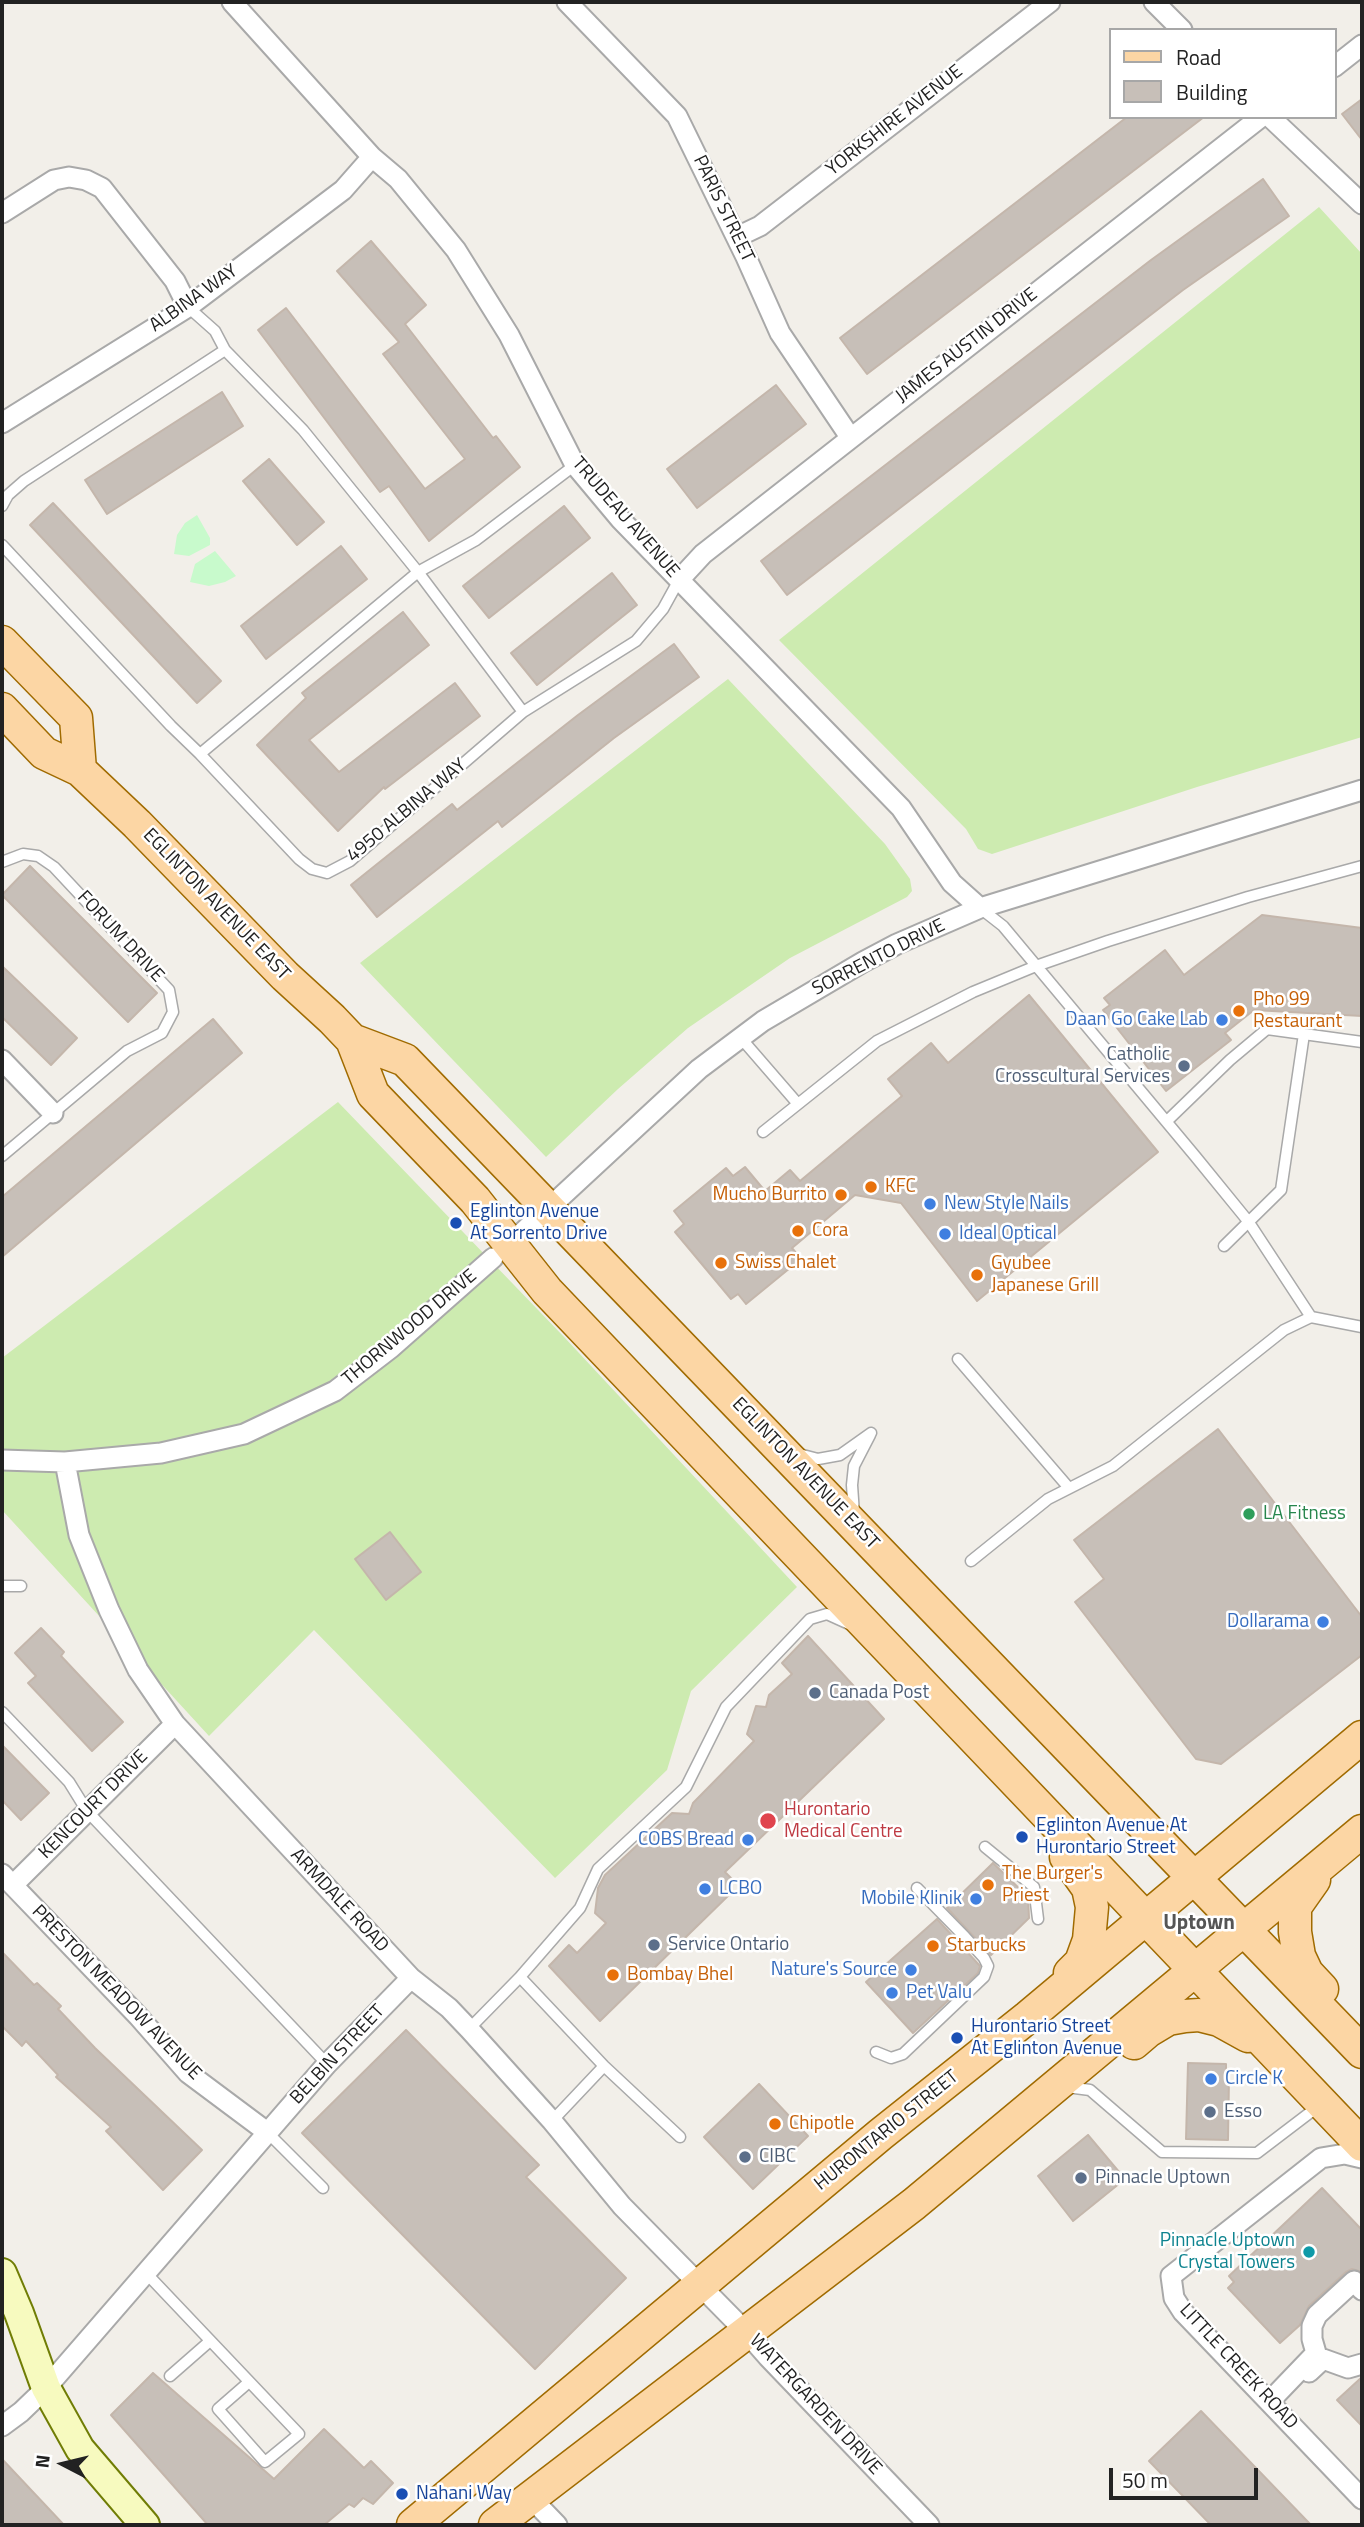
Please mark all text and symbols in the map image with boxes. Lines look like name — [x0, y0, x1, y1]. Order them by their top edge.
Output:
legend — [1108, 28, 1336, 119]
text: Road — [1176, 41, 1221, 73]
street label: YORKSHIRE AVENUE — [822, 61, 968, 181]
text: Building — [1176, 76, 1247, 108]
street label: PARIS STREET — [687, 152, 759, 266]
street label: ALBINA WAY — [146, 260, 242, 338]
street label: JAMES AUSTIN DRIVE — [892, 284, 1042, 408]
street label: TRUDEAU AVENUE — [566, 453, 684, 583]
street label: 4950 ALBINA WAY — [343, 754, 471, 868]
street label: EGLINTON AVENUE EAST — [138, 824, 294, 986]
street label: FORUM DRIVE — [72, 887, 168, 987]
street label: SORRENTO DRIVE — [809, 915, 949, 1001]
place label: Pho 99 Restaurant — [1253, 989, 1342, 1033]
marker: Pho 99 Restaurant — [1231, 1003, 1247, 1019]
place label: Daan Go Cake Lab — [1065, 1009, 1208, 1031]
marker: Daan Go Cake Lab — [1214, 1012, 1230, 1028]
place label: Catholic Crosscultural Services — [995, 1044, 1170, 1088]
marker: Catholic Crosscultural Services — [1176, 1058, 1192, 1074]
place label: KFC — [885, 1176, 916, 1198]
marker: KFC — [863, 1179, 879, 1195]
place label: Mucho Burrito — [712, 1184, 827, 1206]
marker: Mucho Burrito — [833, 1187, 849, 1203]
place label: New Style Nails — [944, 1193, 1069, 1215]
marker: New Style Nails — [922, 1196, 938, 1212]
place label: Eglinton Avenue At Sorrento Drive — [470, 1201, 607, 1245]
marker: Eglinton Avenue At Sorrento Drive — [448, 1215, 464, 1231]
place label: Cora — [812, 1220, 848, 1242]
marker: Cora — [790, 1223, 806, 1239]
place label: Ideal Optical — [959, 1223, 1057, 1245]
marker: Ideal Optical — [937, 1226, 953, 1242]
place label: Swiss Chalet — [735, 1252, 836, 1274]
place label: Gyubee Japanese Grill — [991, 1253, 1099, 1297]
marker: Swiss Chalet — [713, 1255, 729, 1271]
street label: THORNWOOD DRIVE — [338, 1265, 482, 1391]
marker: Gyubee Japanese Grill — [969, 1267, 985, 1283]
street label: EGLINTON AVENUE EAST — [727, 1393, 883, 1555]
place label: LA Fitness — [1263, 1503, 1346, 1525]
marker: LA Fitness — [1241, 1506, 1257, 1522]
place label: Dollarama — [1227, 1611, 1309, 1633]
marker: Dollarama — [1315, 1614, 1331, 1630]
place label: Canada Post — [829, 1682, 929, 1704]
marker: Canada Post — [807, 1685, 823, 1701]
street label: KENCOURT DRIVE — [35, 1746, 153, 1864]
place label: Hurontario Medical Centre — [784, 1799, 903, 1843]
marker: Hurontario Medical Centre — [758, 1811, 778, 1831]
place label: Eglinton Avenue At Hurontario Street — [1036, 1815, 1187, 1859]
place label: COBS Bread — [638, 1829, 734, 1851]
marker: Eglinton Avenue At Hurontario Street — [1014, 1829, 1030, 1845]
marker: COBS Bread — [740, 1832, 756, 1848]
street label: ARMDALE ROAD — [285, 1844, 393, 1958]
place label: The Burger's Priest — [1002, 1863, 1103, 1907]
marker: The Burger's Priest — [980, 1877, 996, 1893]
place label: LCBO — [719, 1878, 762, 1900]
marker: LCBO — [697, 1881, 713, 1897]
place label: Mobile Klinik — [861, 1888, 962, 1910]
marker: Mobile Klinik — [968, 1891, 984, 1907]
street label: PRESTON MEADOW AVENUE — [26, 1901, 206, 2085]
district label: Uptown — [1163, 1911, 1235, 1937]
place label: Service Ontario — [668, 1934, 789, 1956]
place label: Starbucks — [947, 1935, 1026, 1957]
marker: Service Ontario — [646, 1937, 662, 1953]
marker: Starbucks — [925, 1938, 941, 1954]
place label: Nature's Source — [771, 1959, 897, 1981]
marker: Nature's Source — [903, 1962, 919, 1978]
place label: Bombay Bhel — [627, 1964, 733, 1986]
marker: Bombay Bhel — [605, 1967, 621, 1983]
place label: Pet Valu — [906, 1982, 972, 2004]
marker: Pet Valu — [884, 1985, 900, 2001]
street label: BELBIN STREET — [286, 2001, 390, 2109]
place label: Hurontario Street At Eglinton Avenue — [971, 2016, 1122, 2060]
marker: Hurontario Street At Eglinton Avenue — [949, 2030, 965, 2046]
street label: HURONTARIO STREET — [810, 2066, 964, 2196]
place label: Circle K — [1225, 2068, 1283, 2090]
marker: Circle K — [1203, 2071, 1219, 2087]
place label: Esso — [1224, 2101, 1262, 2123]
marker: Esso — [1202, 2104, 1218, 2120]
place label: Chipotle — [789, 2113, 854, 2135]
marker: Chipotle — [767, 2116, 783, 2132]
place label: CIBC — [759, 2146, 796, 2168]
marker: CIBC — [737, 2149, 753, 2165]
place label: Pinnacle Uptown — [1095, 2167, 1230, 2189]
marker: Pinnacle Uptown — [1073, 2170, 1089, 2186]
place label: Pinnacle Uptown Crystal Towers — [1160, 2230, 1295, 2274]
marker: Pinnacle Uptown Crystal Towers — [1301, 2244, 1317, 2260]
street label: LITTLE CREEK ROAD — [1174, 2300, 1302, 2434]
street label: WATERGARDEN DRIVE — [744, 2330, 886, 2480]
north arrow — [28, 2429, 98, 2499]
text: N — [26, 2453, 57, 2470]
scale bar — [1112, 2454, 1261, 2498]
text: 50 m — [1122, 2464, 1168, 2496]
place label: Nahani Way — [416, 2483, 512, 2505]
marker: Nahani Way — [394, 2486, 410, 2502]

